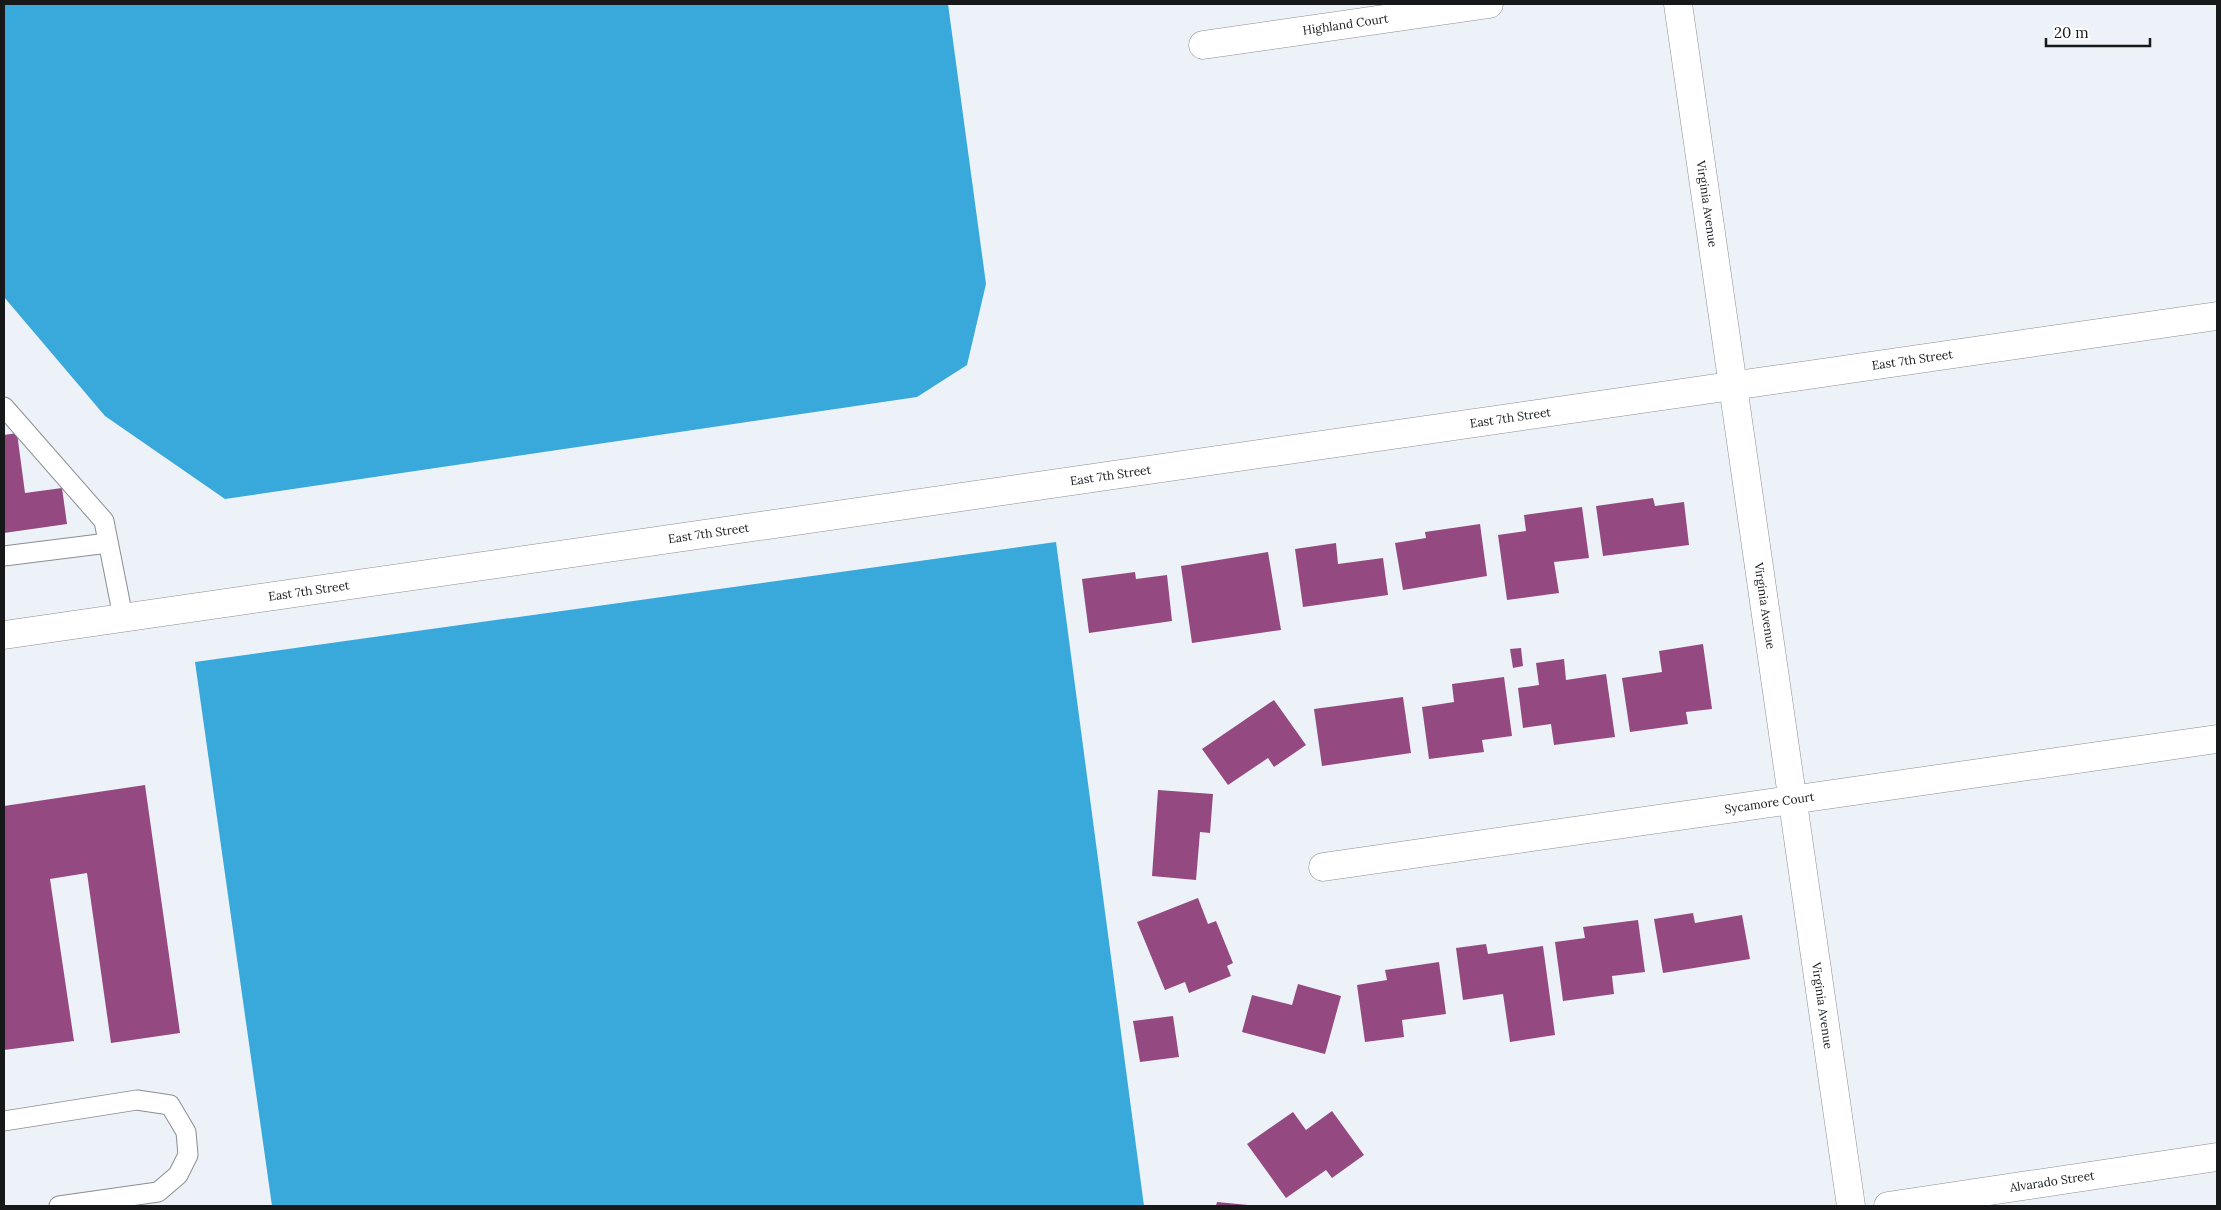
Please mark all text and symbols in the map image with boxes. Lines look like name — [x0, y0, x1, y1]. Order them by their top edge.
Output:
street label: Highland Court — [1302, 10, 1390, 38]
scale bar — [2046, 15, 2150, 47]
text: 20 m — [2054, 23, 2089, 42]
street label: Virginia Avenue — [1693, 159, 1721, 249]
street label: East 7th Street — [1871, 346, 1954, 373]
street label: East 7th Street — [1469, 404, 1552, 431]
street label: East 7th Street — [1069, 462, 1152, 488]
street label: East 7th Street — [667, 520, 750, 546]
street label: Virginia Avenue — [1751, 560, 1779, 650]
street label: East 7th Street — [267, 577, 351, 604]
street label: Sycamore Court — [1723, 789, 1816, 816]
street label: Virginia Avenue — [1809, 960, 1836, 1050]
street label: Alvarado Street — [2008, 1167, 2096, 1195]

